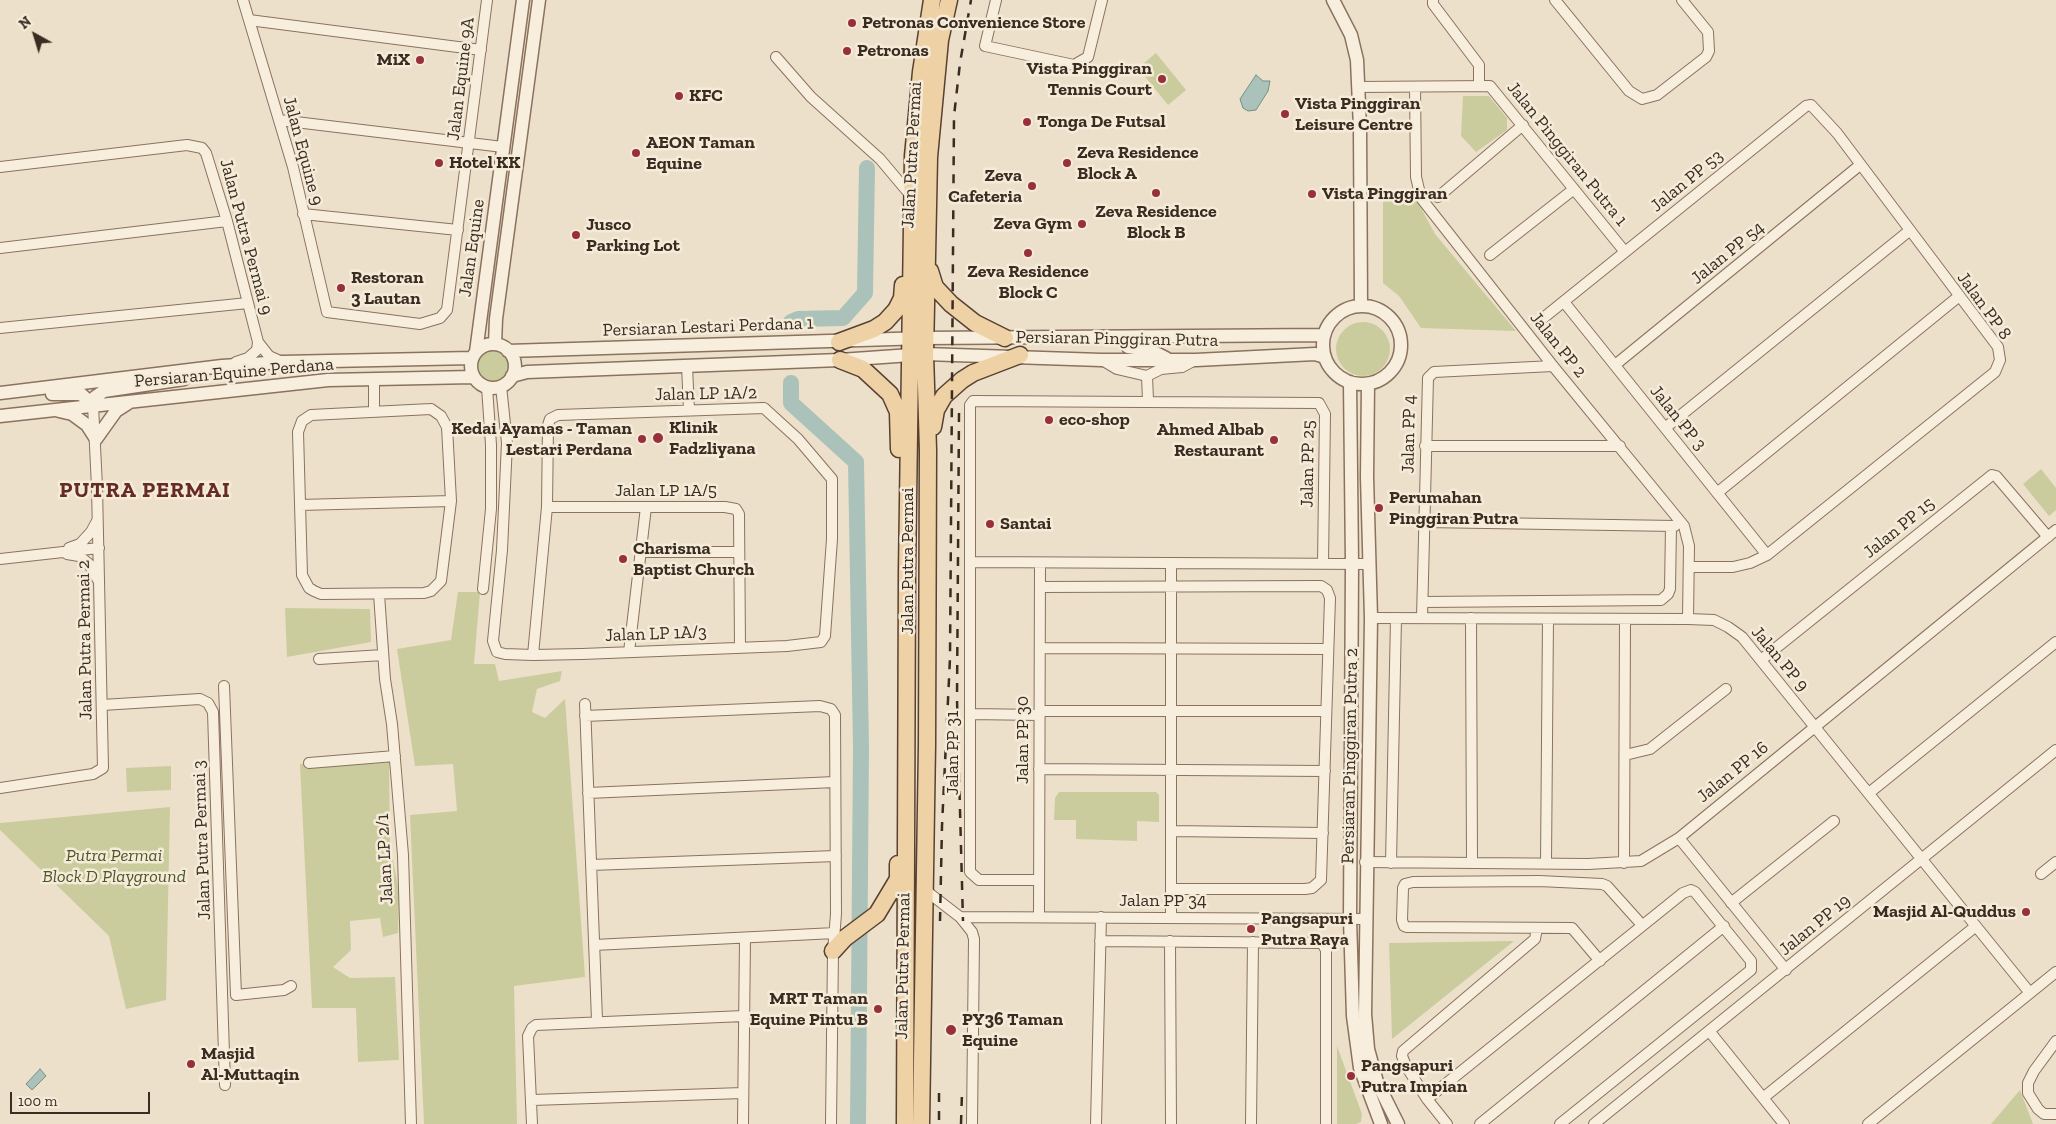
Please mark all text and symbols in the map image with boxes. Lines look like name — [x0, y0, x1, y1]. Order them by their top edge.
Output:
north arrow — [10, 10, 60, 60]
place label: Petronas Convenience Store — [862, 12, 1085, 34]
text: N — [16, 13, 35, 33]
street label: Jalan Equine 9A — [443, 16, 479, 142]
marker: Petronas Convenience Store — [846, 17, 858, 29]
place label: Petronas — [857, 40, 929, 62]
marker: Petronas — [841, 45, 853, 57]
place label: MiX — [377, 49, 410, 71]
marker: MiX — [414, 54, 426, 66]
place label: Vista Pinggiran Tennis Court — [1027, 58, 1152, 100]
marker: Vista Pinggiran Tennis Court — [1156, 73, 1168, 85]
street label: Jalan Pinggiran Putra 1 — [1502, 77, 1632, 231]
street label: Jalan Putra Permai — [897, 81, 927, 229]
place label: KFC — [689, 85, 723, 107]
marker: KFC — [673, 90, 685, 102]
place label: Vista Pinggiran Leisure Centre — [1295, 93, 1420, 136]
street label: Jalan Equine 9 — [278, 94, 328, 208]
marker: Vista Pinggiran Leisure Centre — [1279, 108, 1291, 120]
place label: Tonga De Futsal — [1037, 111, 1166, 133]
marker: Tonga De Futsal — [1021, 116, 1033, 128]
place label: AEON Taman Equine — [646, 132, 755, 174]
place label: Zeva Residence Block A — [1077, 142, 1198, 184]
street label: Jalan PP 53 — [1646, 145, 1728, 217]
marker: AEON Taman Equine — [630, 147, 642, 159]
place label: Hotel KK — [449, 152, 520, 174]
street label: Jalan Putra Permai 9 — [215, 157, 277, 317]
marker: Hotel KK — [433, 157, 445, 169]
marker: Zeva Residence Block A — [1061, 157, 1073, 169]
place label: Zeva Cafeteria — [948, 165, 1022, 208]
marker: Zeva Cafeteria — [1026, 180, 1038, 192]
place label: Vista Pinggiran — [1322, 183, 1447, 205]
marker: Zeva Residence Block B — [1150, 187, 1162, 199]
marker: Vista Pinggiran — [1306, 188, 1318, 200]
street label: Jalan Equine — [454, 198, 490, 298]
place label: Zeva Residence Block B — [1095, 201, 1217, 243]
place label: Zeva Gym — [994, 213, 1072, 235]
place label: Jusco Parking Lot — [586, 214, 680, 256]
street label: Jalan PP 54 — [1687, 217, 1769, 289]
marker: Zeva Gym — [1076, 218, 1088, 230]
marker: Jusco Parking Lot — [570, 229, 582, 241]
marker: Zeva Residence Block C — [1022, 247, 1034, 259]
place label: Zeva Residence Block C — [967, 261, 1089, 304]
place label: Restoran 3 Lautan — [351, 267, 424, 310]
street label: Jalan PP 8 — [1952, 268, 2016, 344]
marker: Restoran 3 Lautan — [335, 282, 347, 294]
street label: Jalan PP 2 — [1525, 308, 1591, 382]
street label: Persiaran Lestari Perdana 1 — [602, 313, 814, 341]
street label: Persiaran Pinggiran Putra — [1015, 326, 1219, 352]
street label: Persiaran Equine Perdana — [133, 354, 335, 392]
street label: Jalan PP 3 — [1645, 381, 1711, 455]
street label: Jalan LP 1A/2 — [655, 382, 757, 406]
street label: Jalan PP 4 — [1398, 395, 1420, 473]
place label: eco-shop — [1059, 409, 1130, 431]
marker: eco-shop — [1043, 414, 1055, 426]
place label: Klinik Fadzliyana — [669, 417, 756, 459]
place label: Kedai Ayamas - Taman Lestari Perdana — [451, 418, 632, 460]
place label: Ahmed Albab Restaurant — [1157, 419, 1264, 462]
street label: Jalan PP 25 — [1296, 420, 1320, 508]
marker: Klinik Fadzliyana — [651, 431, 665, 445]
marker: Kedai Ayamas - Taman Lestari Perdana — [636, 433, 648, 445]
marker: Ahmed Albab Restaurant — [1268, 434, 1280, 446]
district label: PUTRA PERMAI — [58, 478, 232, 504]
street label: Jalan LP 1A/5 — [615, 480, 717, 502]
place label: Perumahan Pinggiran Putra — [1389, 487, 1518, 530]
street label: Jalan Putra Permai — [897, 488, 919, 634]
street label: Jalan PP 15 — [1859, 493, 1939, 563]
marker: Perumahan Pinggiran Putra — [1373, 502, 1385, 514]
place label: Santai — [1000, 513, 1051, 535]
marker: Santai — [984, 518, 996, 530]
place label: Charisma Baptist Church — [633, 538, 754, 580]
marker: Charisma Baptist Church — [617, 553, 629, 565]
street label: Jalan Putra Permai 2 — [73, 560, 97, 720]
street label: Jalan LP 1A/3 — [605, 621, 707, 647]
street label: Jalan PP 9 — [1747, 622, 1813, 696]
street label: Persiaran Pinggiran Putra 2 — [1337, 648, 1363, 864]
street label: Jalan PP 30 — [1012, 696, 1034, 784]
street label: Jalan PP 31 — [942, 711, 964, 795]
street label: Jalan PP 16 — [1693, 737, 1773, 807]
street label: Jalan Putra Permai 3 — [188, 760, 216, 920]
street label: Jalan LP 2/1 — [372, 813, 398, 905]
park label: Putra Permai Block D Playground — [42, 845, 186, 888]
street label: Jalan PP 34 — [1119, 890, 1207, 912]
street label: Jalan PP 19 — [1775, 890, 1855, 960]
street label: Jalan Putra Permai — [891, 892, 915, 1040]
place label: Masjid Al-Quddus — [1873, 901, 2016, 923]
marker: Masjid Al-Quddus — [2020, 906, 2032, 918]
place label: Pangsapuri Putra Raya — [1261, 908, 1353, 951]
marker: Pangsapuri Putra Raya — [1245, 923, 1257, 935]
place label: MRT Taman Equine Pintu B — [750, 988, 868, 1030]
marker: MRT Taman Equine Pintu B — [872, 1003, 884, 1015]
place label: PY36 Taman Equine — [962, 1009, 1063, 1052]
marker: PY36 Taman Equine — [944, 1023, 958, 1037]
place label: Masjid Al-Muttaqin — [201, 1043, 300, 1086]
place label: Pangsapuri Putra Impian — [1361, 1055, 1467, 1098]
marker: Masjid Al-Muttaqin — [185, 1058, 197, 1070]
marker: Pangsapuri Putra Impian — [1345, 1070, 1357, 1082]
scale bar — [12, 1082, 152, 1114]
text: 100 m — [18, 1092, 57, 1110]

